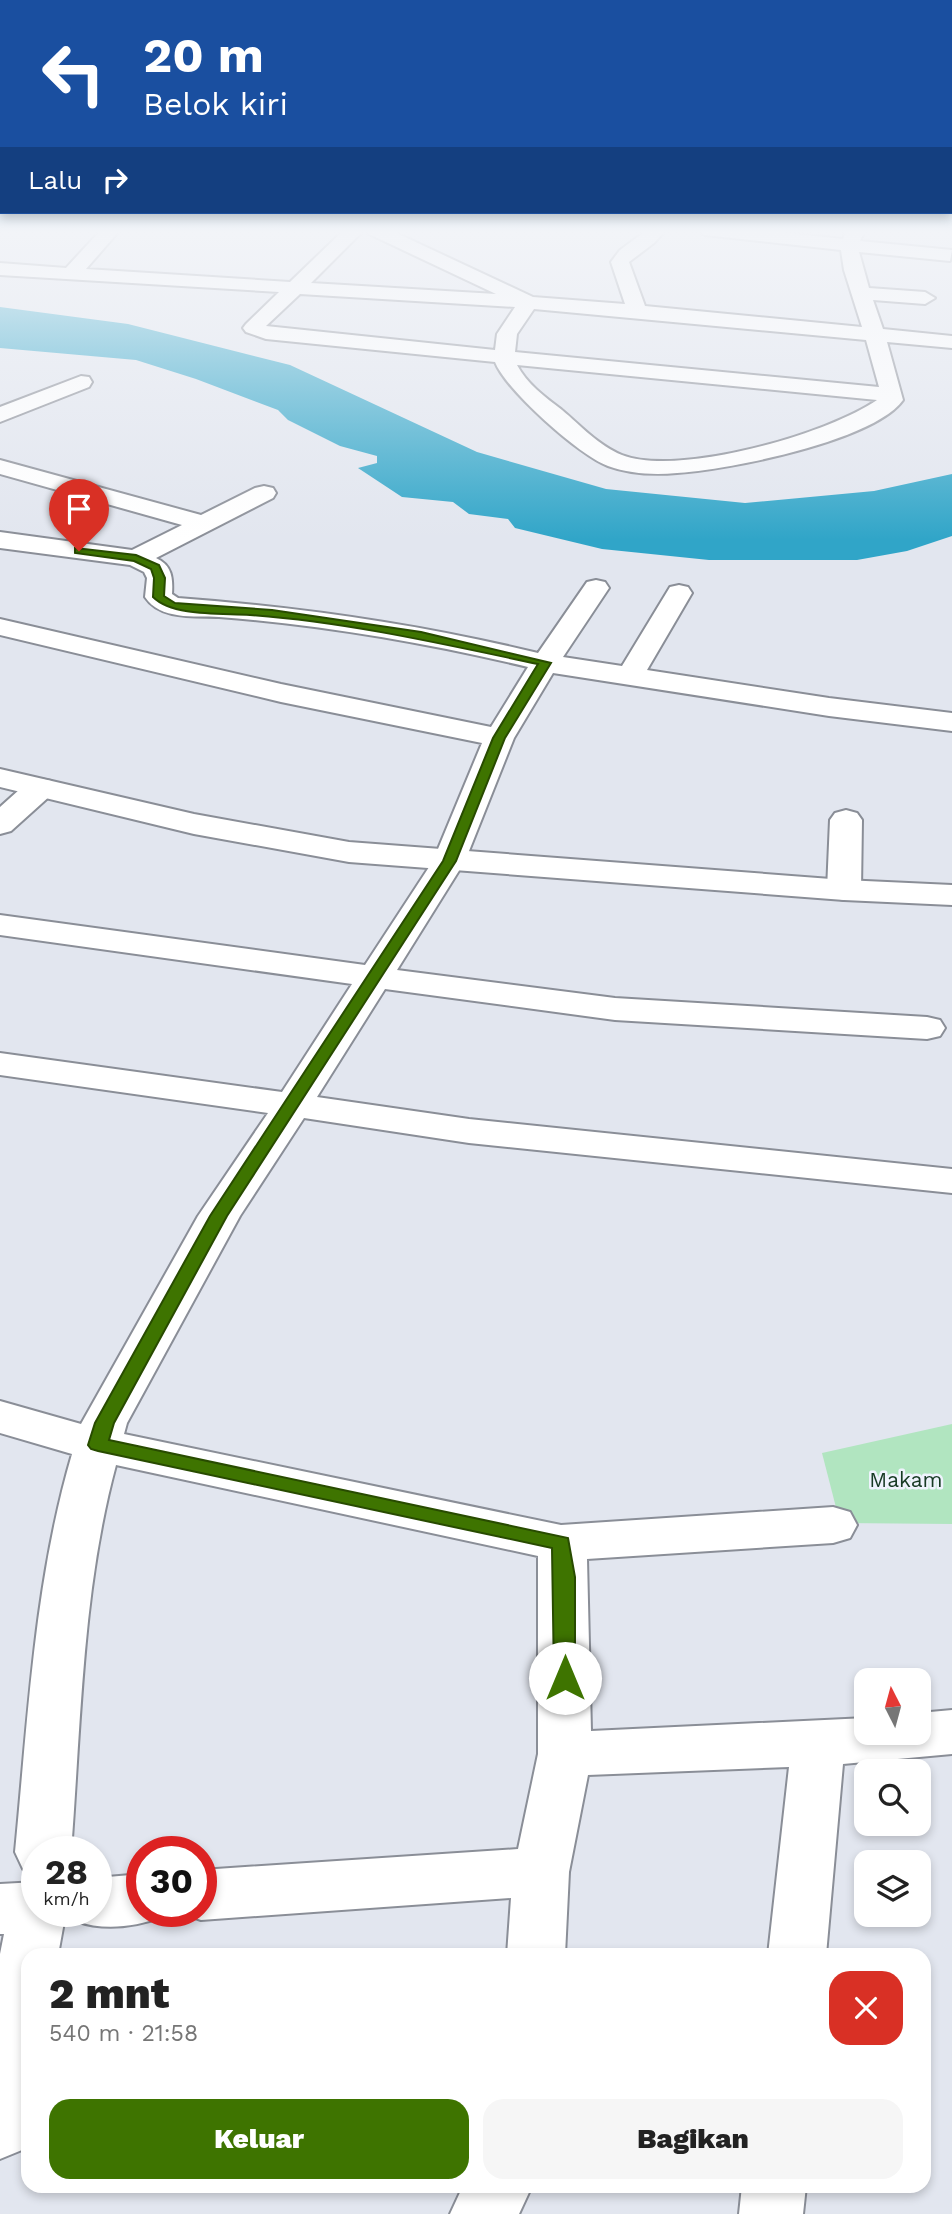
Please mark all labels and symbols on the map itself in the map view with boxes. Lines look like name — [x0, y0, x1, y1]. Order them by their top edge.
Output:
pin — [49, 479, 109, 551]
park label: Makam — [869, 1467, 943, 1492]
position arrow — [528, 1641, 602, 1715]
north arrow — [854, 1668, 931, 1745]
speed limit sign: 30 — [126, 1836, 217, 1927]

